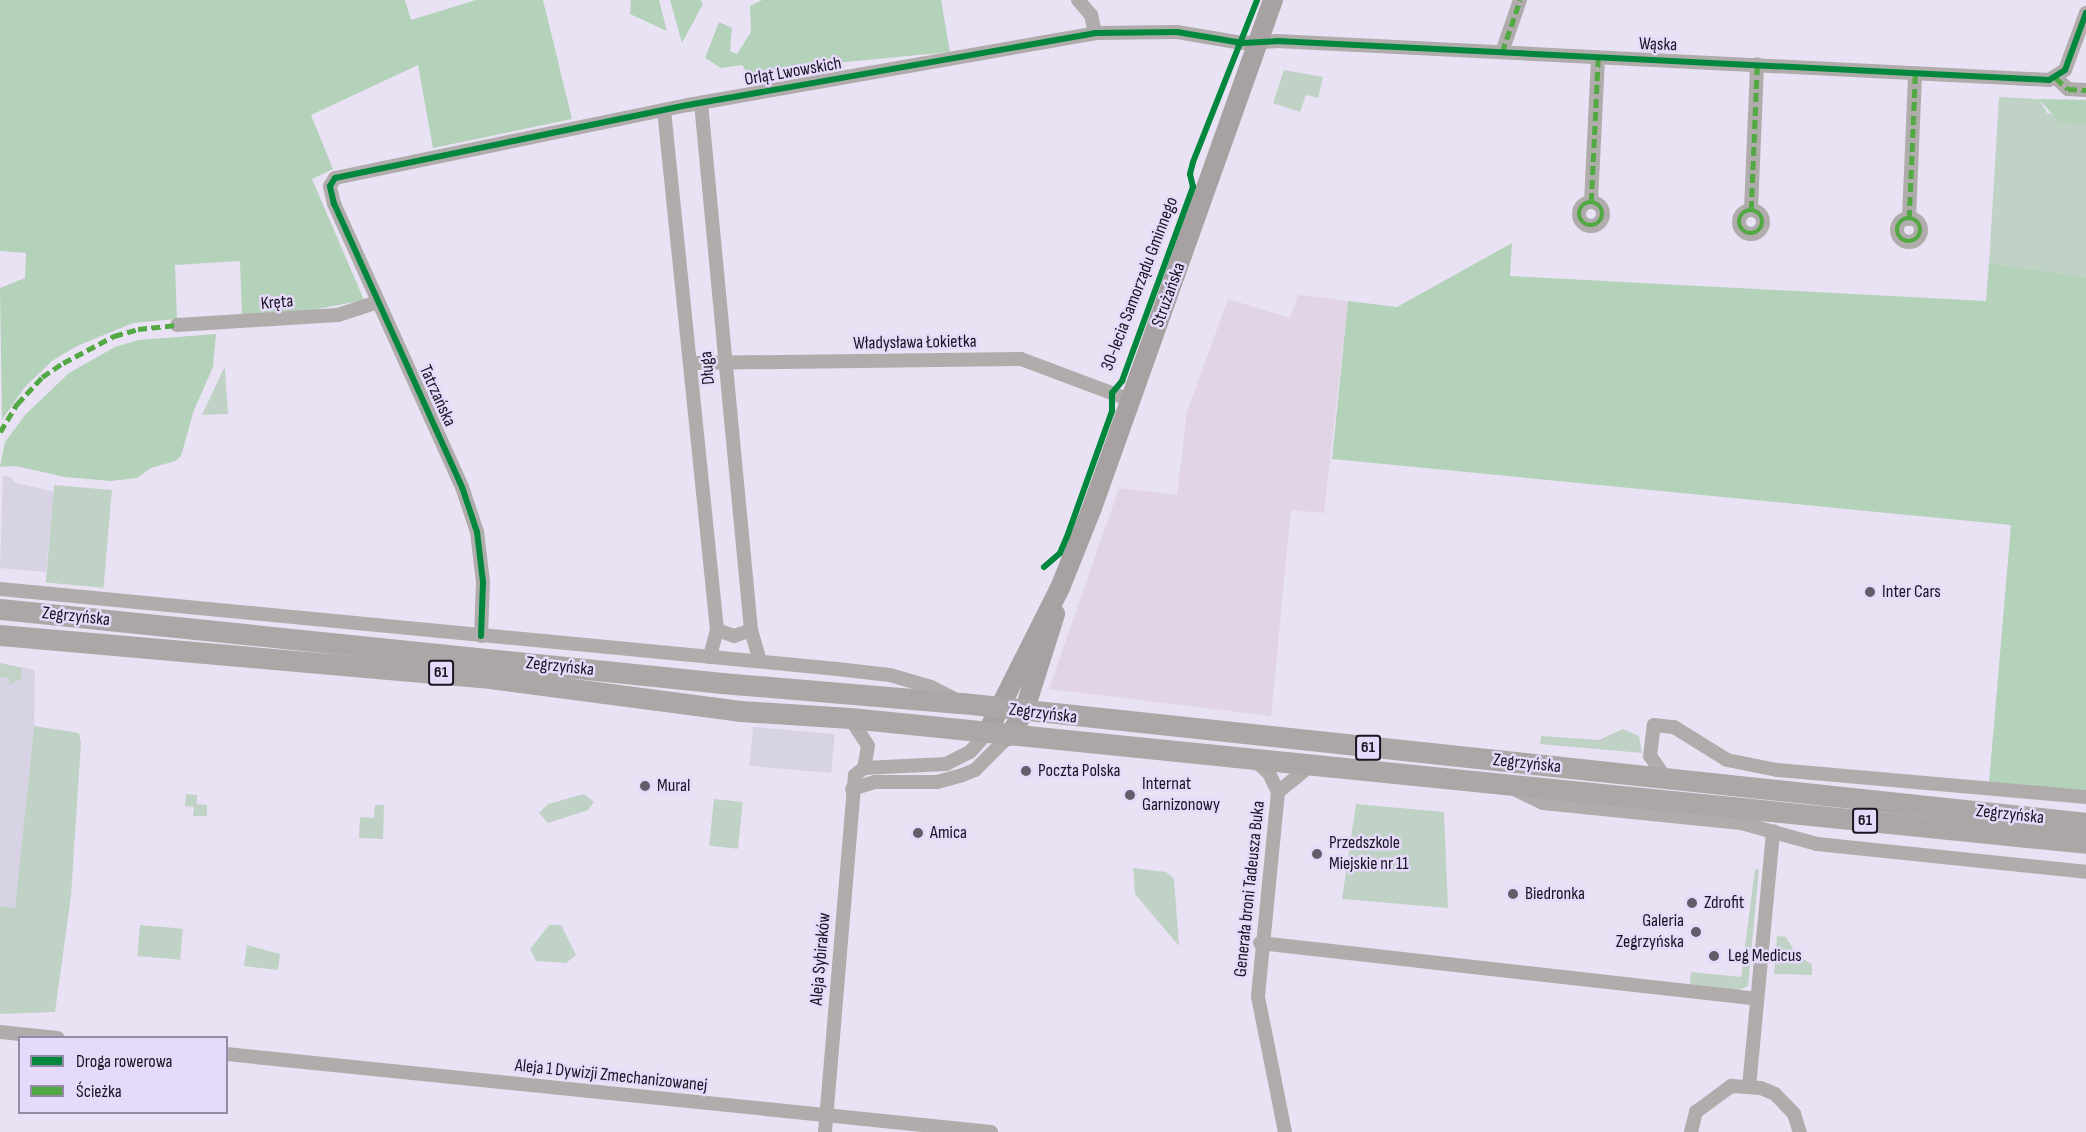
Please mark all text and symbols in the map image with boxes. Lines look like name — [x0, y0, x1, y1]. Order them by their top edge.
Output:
street label: Wąska — [1638, 34, 1678, 56]
street label: Orląt Lwowskich — [743, 53, 843, 91]
street label: 30-lecia Samorządu Gminnego — [1097, 194, 1183, 374]
street label: Strużańska — [1147, 260, 1191, 330]
street label: Kręta — [260, 291, 294, 315]
street label: Władysława Łokietka — [853, 331, 977, 355]
street label: Długa — [696, 350, 720, 386]
street label: Tatrzańska — [414, 362, 460, 430]
place label: Inter Cars — [1882, 581, 1941, 603]
marker: Inter Cars — [1863, 585, 1877, 599]
street label: Zegrzyńska — [41, 603, 111, 631]
street label: Zegrzyńska — [525, 653, 595, 681]
road number: 61 — [428, 660, 454, 686]
street label: Zegrzyńska — [1008, 699, 1078, 729]
road number: 61 — [1354, 735, 1382, 761]
street label: Zegrzyńska — [1492, 750, 1562, 778]
place label: Poczta Polska — [1038, 760, 1120, 782]
marker: Poczta Polska — [1019, 764, 1033, 778]
place label: Internat Garnizonowy — [1142, 774, 1220, 816]
place label: Mural — [657, 775, 690, 797]
marker: Mural — [638, 779, 652, 793]
marker: Internat Garnizonowy — [1123, 788, 1137, 802]
street label: Generała broni Tadeusza Buka — [1230, 800, 1270, 978]
street label: Zegrzyńska — [1975, 801, 2045, 829]
road number: 61 — [1852, 808, 1878, 834]
place label: Amica — [930, 822, 967, 844]
marker: Amica — [911, 826, 925, 840]
place label: Przedszkole Miejskie nr 11 — [1329, 833, 1409, 876]
marker: Przedszkole Miejskie nr 11 — [1310, 847, 1324, 861]
place label: Biedronka — [1525, 883, 1585, 905]
marker: Biedronka — [1506, 887, 1520, 901]
place label: Zdrofit — [1704, 892, 1744, 914]
marker: Zdrofit — [1685, 896, 1699, 910]
place label: Galeria Zegrzyńska — [1616, 911, 1684, 954]
street label: Aleja Sybiraków — [806, 912, 836, 1006]
marker: Galeria Zegrzyńska — [1689, 925, 1703, 939]
place label: Leg Medicus — [1728, 945, 1802, 967]
marker: Leg Medicus — [1705, 947, 1723, 965]
legend — [18, 1036, 228, 1114]
text: Droga rowerowa — [76, 1051, 173, 1072]
street label: Aleja 1 Dywizji Zmechanizowanej — [514, 1055, 708, 1097]
text: Ścieżka — [76, 1081, 122, 1102]

